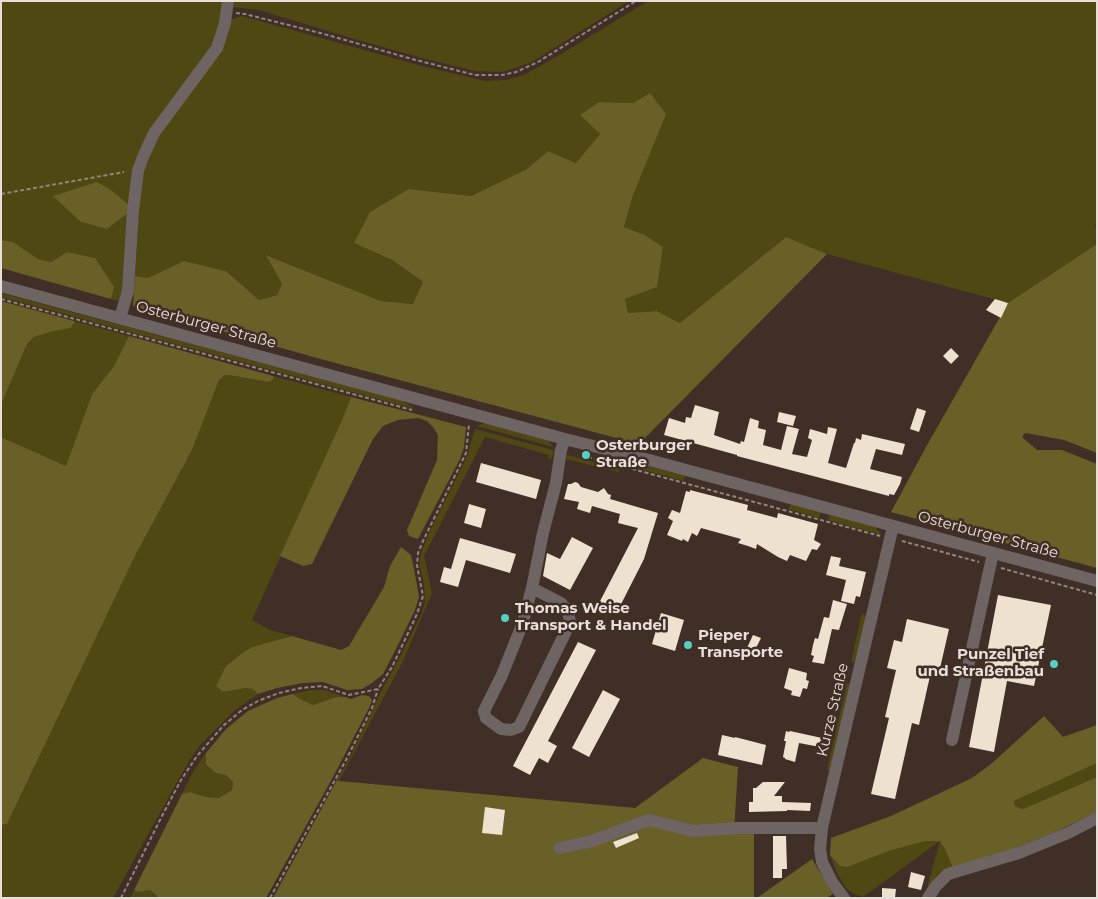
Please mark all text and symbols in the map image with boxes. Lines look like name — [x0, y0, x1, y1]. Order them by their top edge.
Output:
street label: Osterburger Straße — [134, 298, 278, 352]
place label: Osterburger Straße — [596, 437, 692, 472]
marker: Osterburger Straße — [580, 449, 592, 461]
street label: Osterburger Straße — [916, 508, 1060, 562]
place label: Thomas Weise Transport & Handel — [515, 600, 667, 635]
marker: Thomas Weise Transport & Handel — [499, 612, 511, 624]
place label: Pieper Transporte — [698, 627, 783, 662]
marker: Pieper Transporte — [682, 639, 694, 651]
place label: Punzel Tief und Straßenbau — [917, 646, 1044, 681]
marker: Punzel Tief und Straßenbau — [1048, 658, 1060, 670]
street label: Kurze Straße — [813, 661, 853, 759]

